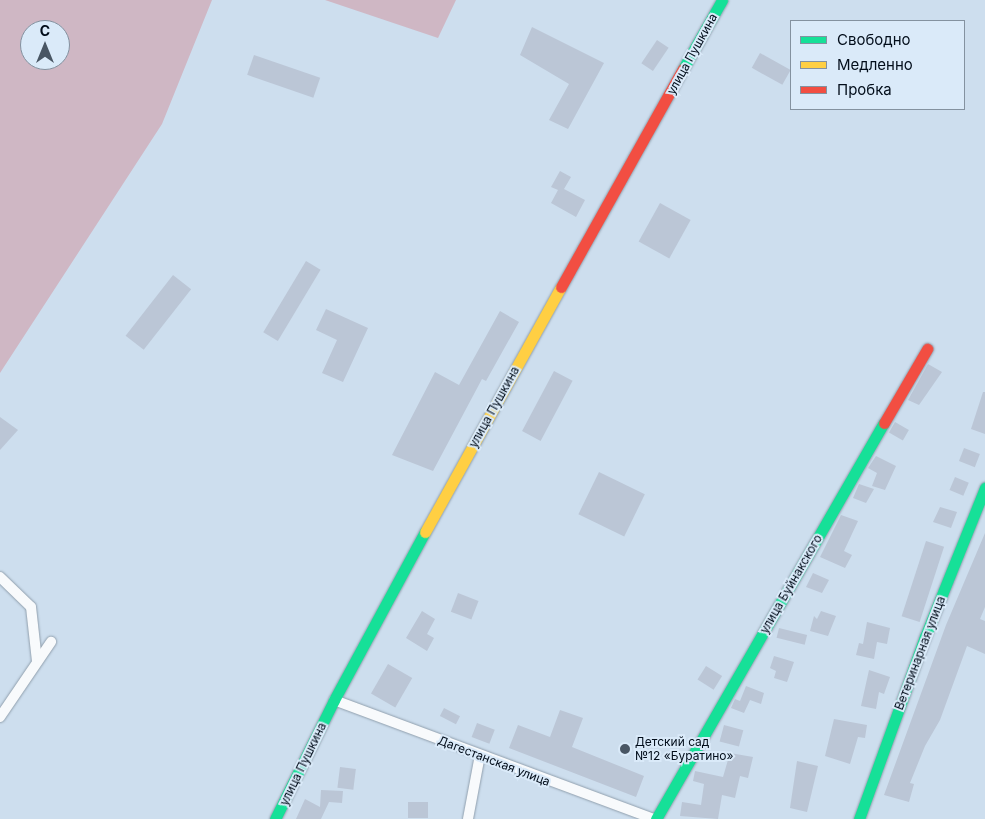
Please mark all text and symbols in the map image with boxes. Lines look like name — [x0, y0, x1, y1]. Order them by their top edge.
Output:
street label: улица Пушкина — [664, 11, 720, 97]
north arrow — [20, 20, 70, 70]
legend — [790, 20, 965, 110]
text: С — [40, 22, 50, 39]
text: Свободно — [837, 30, 911, 49]
text: Медленно — [837, 55, 913, 74]
text: Пробка — [837, 80, 892, 99]
street label: улица Пушкина — [466, 364, 522, 450]
street label: улица Буйнакского — [757, 532, 825, 636]
street label: Ветеринарная улица — [892, 594, 948, 712]
street label: улица Пушкина — [277, 720, 329, 808]
street label: Дагестанская улица — [436, 733, 552, 789]
place label: Детский сад №12 «Буратино» — [635, 735, 734, 763]
marker: Детский сад №12 «Буратино» — [619, 743, 631, 755]

